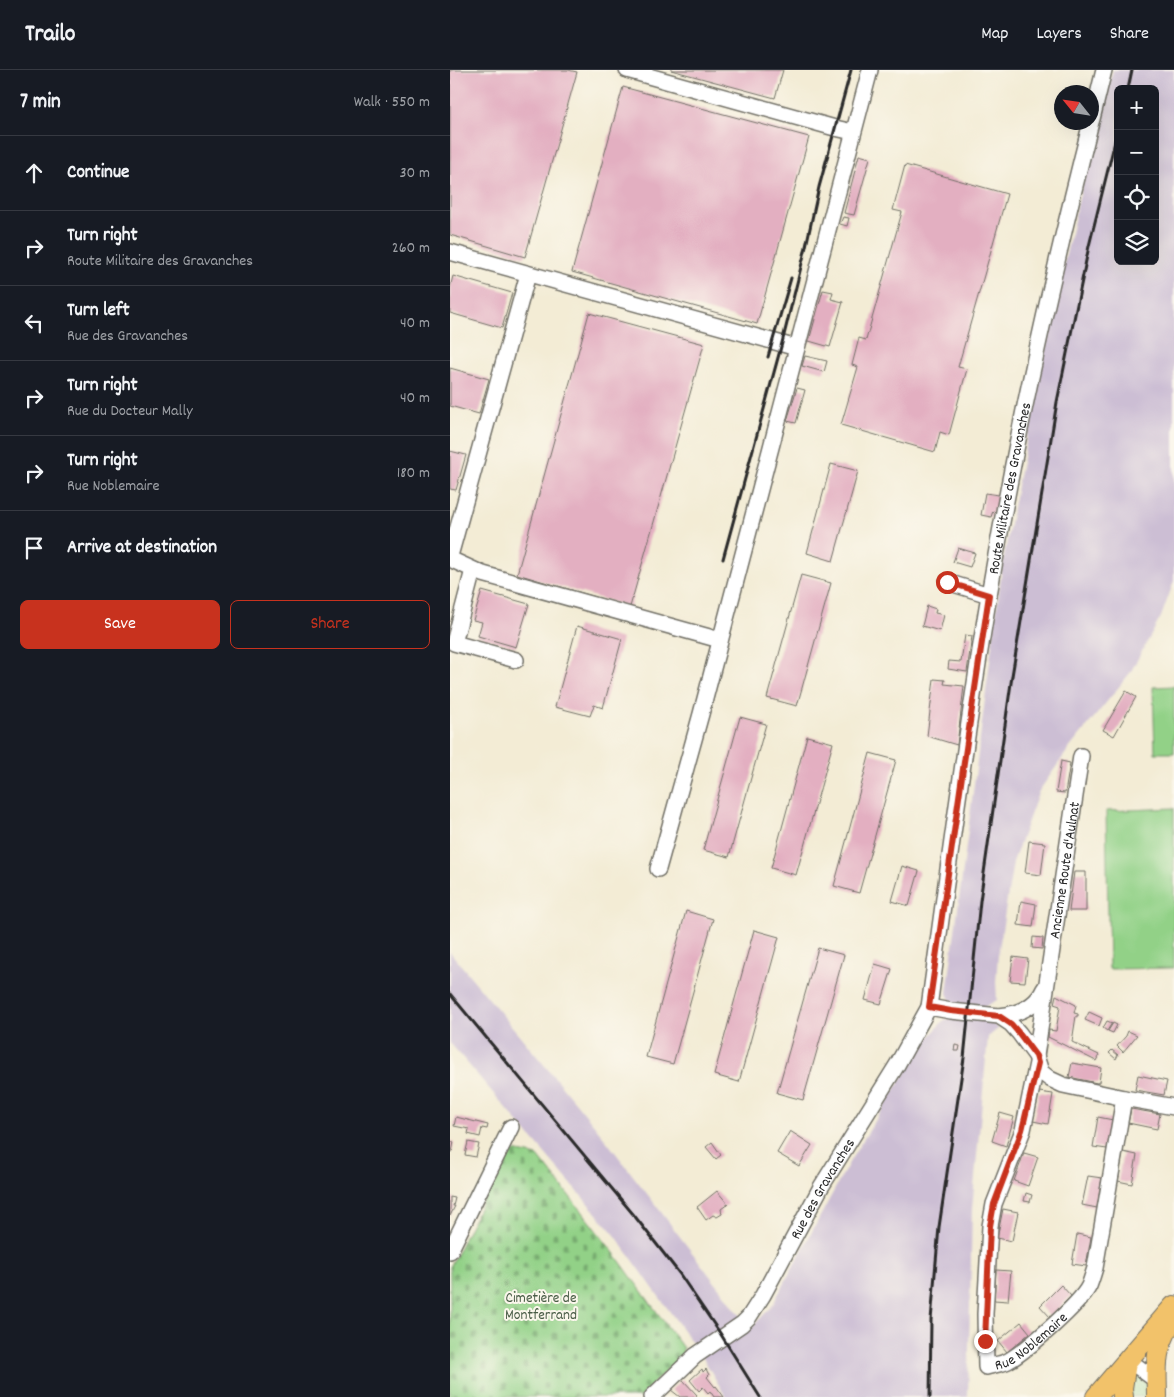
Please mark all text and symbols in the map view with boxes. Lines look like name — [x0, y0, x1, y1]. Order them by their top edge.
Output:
text: Trailo — [25, 18, 76, 52]
text: Map — [981, 22, 1008, 47]
text: Layers — [1036, 22, 1082, 47]
text: Share — [1110, 22, 1149, 47]
north arrow — [1054, 85, 1099, 130]
map controls — [1114, 85, 1159, 265]
button: + — [1114, 85, 1159, 130]
text: 7 min — [20, 88, 61, 118]
text: Walk · 550 m — [354, 91, 430, 114]
button: − — [1114, 130, 1159, 175]
icon: ahead — [20, 159, 48, 187]
text: Continue — [67, 160, 129, 187]
text: 30 m — [400, 162, 430, 185]
button: locate — [1114, 175, 1159, 220]
button: layers — [1114, 220, 1159, 265]
text: Turn right — [67, 223, 138, 250]
icon: right — [20, 234, 48, 262]
text: 260 m — [392, 237, 430, 260]
text: Route Militaire des Gravanches — [67, 250, 253, 273]
text: Turn left — [67, 298, 130, 325]
icon: left — [20, 309, 48, 337]
text: 40 m — [400, 312, 430, 335]
text: Rue des Gravanches — [67, 325, 188, 348]
text: Turn right — [67, 373, 138, 400]
icon: right — [20, 384, 48, 412]
text: 40 m — [400, 387, 430, 410]
text: Rue du Docteur Mally — [67, 400, 193, 423]
street label: Route Militaire des Gravanches — [984, 401, 1038, 576]
text: Turn right — [67, 448, 138, 475]
icon: right — [20, 459, 48, 487]
text: 180 m — [397, 462, 430, 485]
text: Rue Noblemaire — [67, 475, 160, 498]
icon: arrive — [20, 534, 48, 562]
text: Arrive at destination — [67, 535, 217, 562]
route start — [936, 571, 959, 594]
button: Save — [20, 600, 220, 649]
button: Share — [230, 600, 430, 649]
street label: Ancienne Route d'Aulnat — [1045, 800, 1087, 940]
street label: Rue des Gravanches — [786, 1135, 862, 1244]
park label: Cimetière de Montferrand — [505, 1288, 577, 1327]
street label: Rue Noblemaire — [993, 1308, 1074, 1378]
route end — [974, 1330, 997, 1353]

